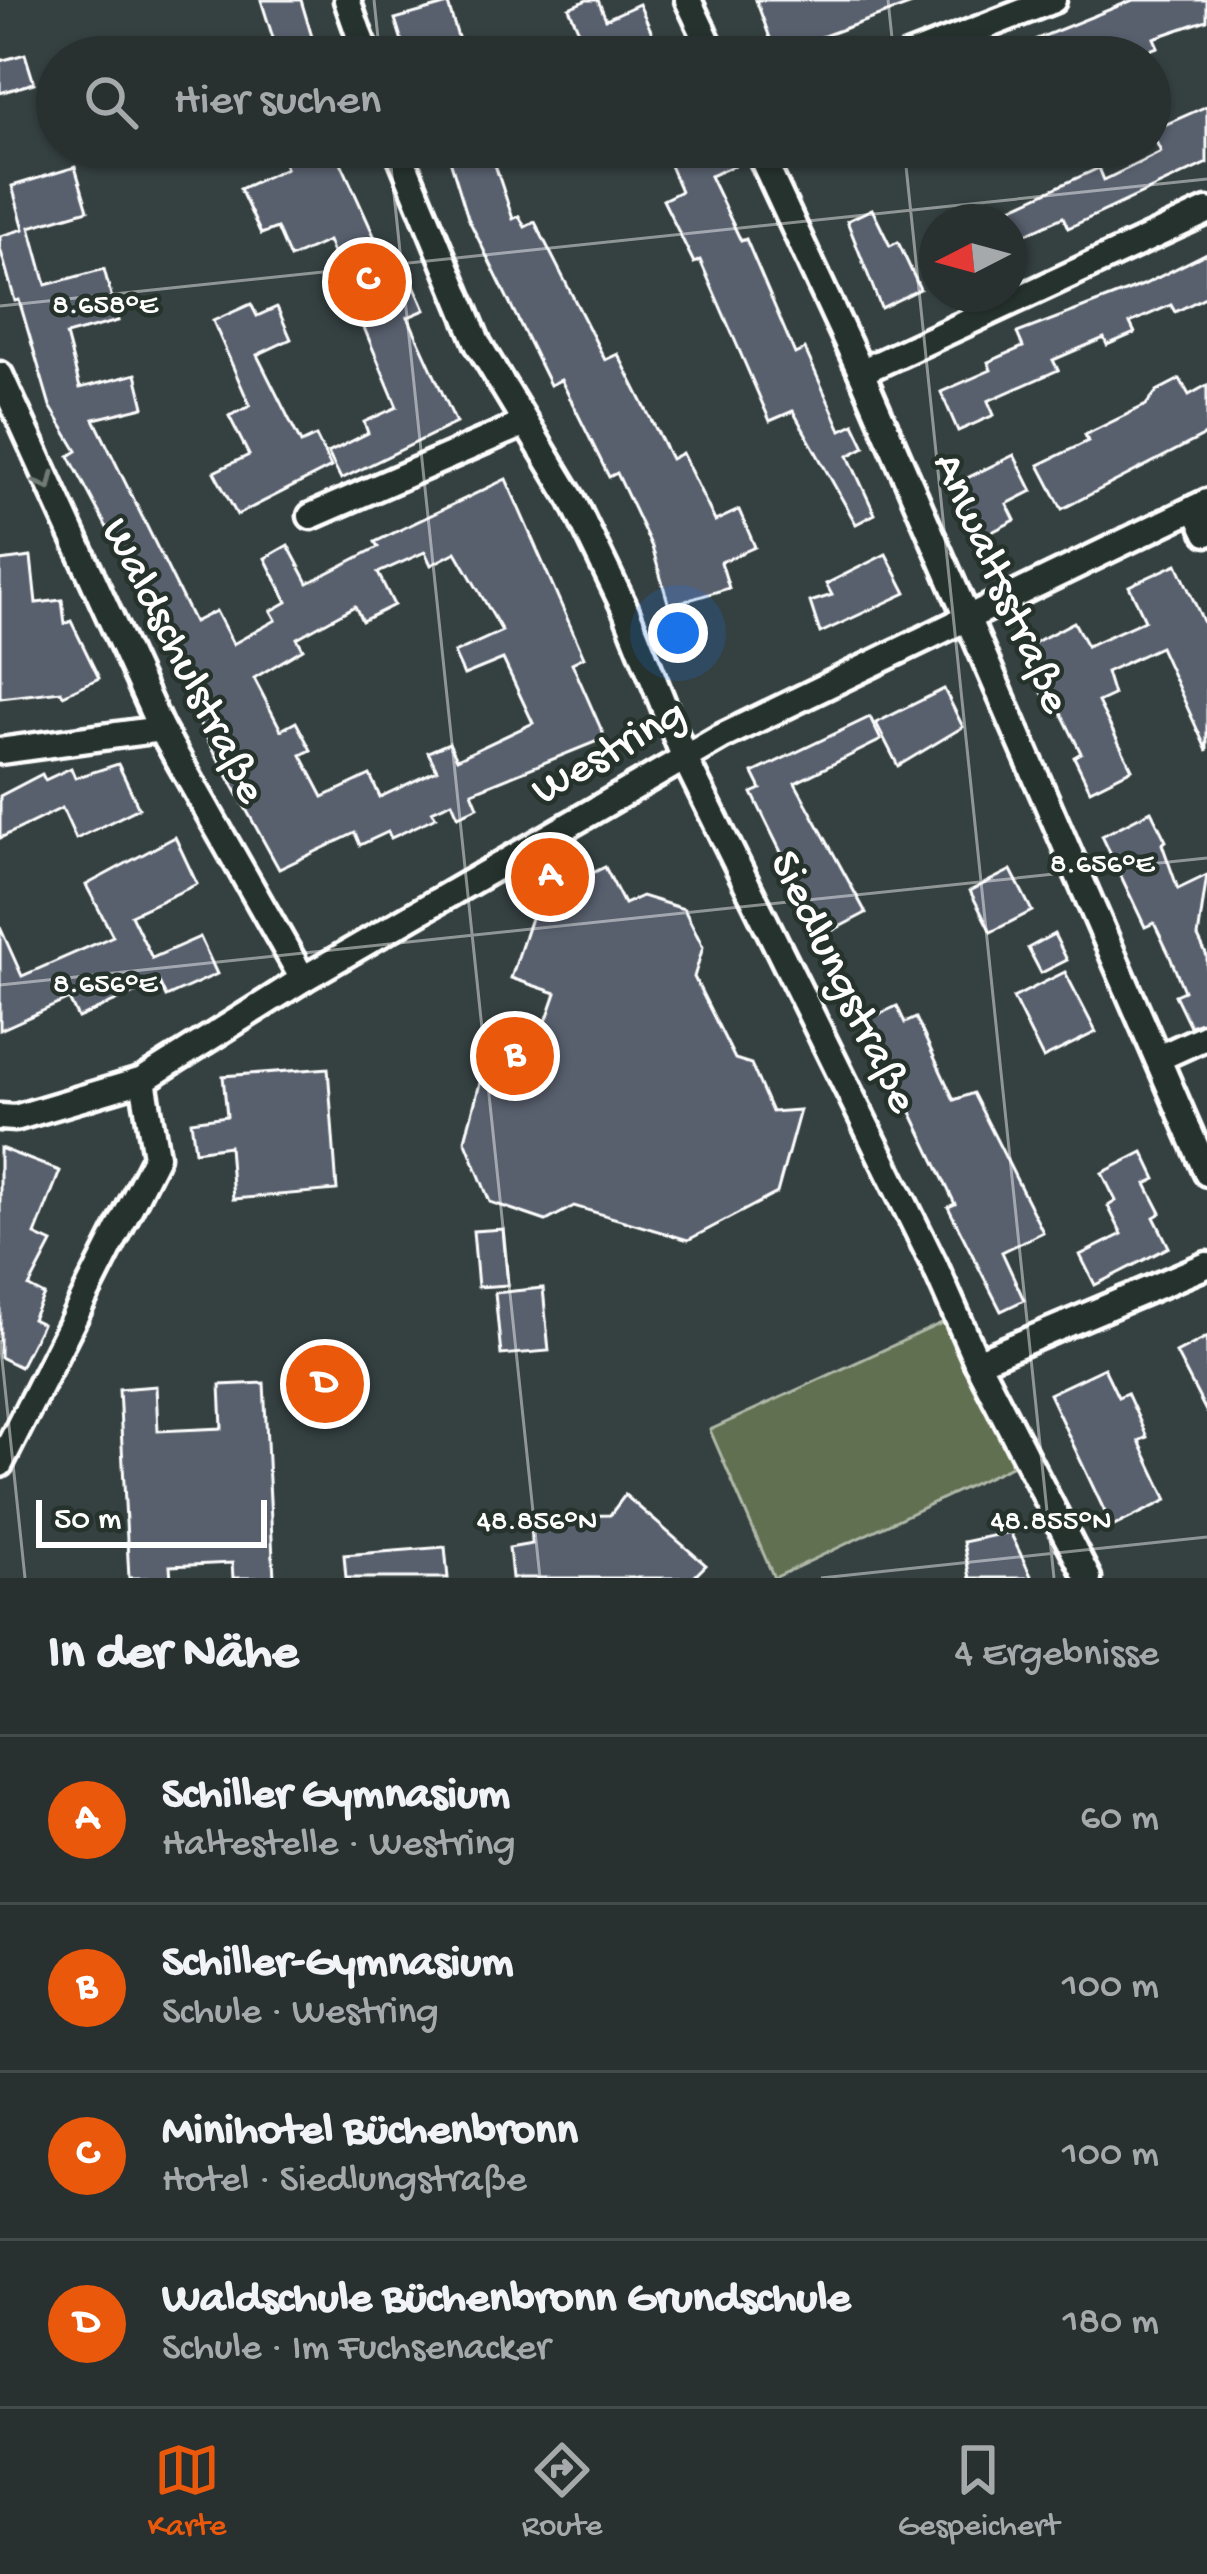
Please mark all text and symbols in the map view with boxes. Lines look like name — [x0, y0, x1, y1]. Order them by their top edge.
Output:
search box — [36, 36, 1171, 168]
icon: search — [78, 69, 144, 135]
text: Hier suchen — [174, 76, 381, 129]
north arrow — [919, 204, 1027, 312]
pin: C — [328, 237, 406, 327]
text: 8.658°E — [52, 290, 159, 325]
street label: Anwaltsstraße — [918, 446, 1080, 723]
one-way arrow — [31, 470, 55, 491]
street label: Waldschulstraße — [86, 511, 276, 814]
your location — [648, 603, 708, 663]
street label: Westring — [524, 689, 696, 819]
pin: A — [511, 832, 589, 922]
street label: Siedlungstraße — [755, 843, 928, 1123]
text: 8.656°E — [1050, 849, 1155, 884]
text: 8.656°E — [53, 969, 158, 1004]
pin: B — [476, 1011, 554, 1101]
pin: D — [286, 1339, 364, 1429]
scale bar — [36, 1494, 267, 1547]
text: 50 m — [54, 1502, 121, 1540]
text: 48.856°N — [477, 1506, 597, 1541]
text: 48.855°N — [990, 1506, 1112, 1541]
text: In der Nähe — [48, 1626, 298, 1686]
text: 4 Ergebnisse — [954, 1633, 1159, 1679]
text: Schiller Gymnasium — [162, 1770, 510, 1823]
text: A — [75, 1797, 99, 1843]
text: 60 m — [1080, 1797, 1159, 1843]
text: Haltestelle · Westring — [162, 1823, 516, 1869]
text: Schiller-Gymnasium — [162, 1938, 513, 1991]
text: B — [77, 1965, 97, 2011]
text: 100 m — [1062, 1965, 1159, 2011]
text: Schule · Westring — [162, 1991, 439, 2037]
text: Minihotel Büchenbronn — [162, 2106, 578, 2159]
text: C — [76, 2133, 98, 2179]
text: 100 m — [1062, 2133, 1159, 2179]
text: Hotel · Siedlungstraße — [162, 2159, 527, 2205]
text: Waldschule Büchenbronn Grundschule — [162, 2274, 851, 2327]
text: D — [74, 2301, 100, 2347]
text: 180 m — [1063, 2301, 1159, 2347]
text: Schule · Im Fuchsenacker — [162, 2327, 550, 2373]
tab: Karte — [148, 2437, 226, 2547]
tab: Route — [522, 2437, 602, 2547]
tab: Gespeichert — [898, 2437, 1059, 2547]

